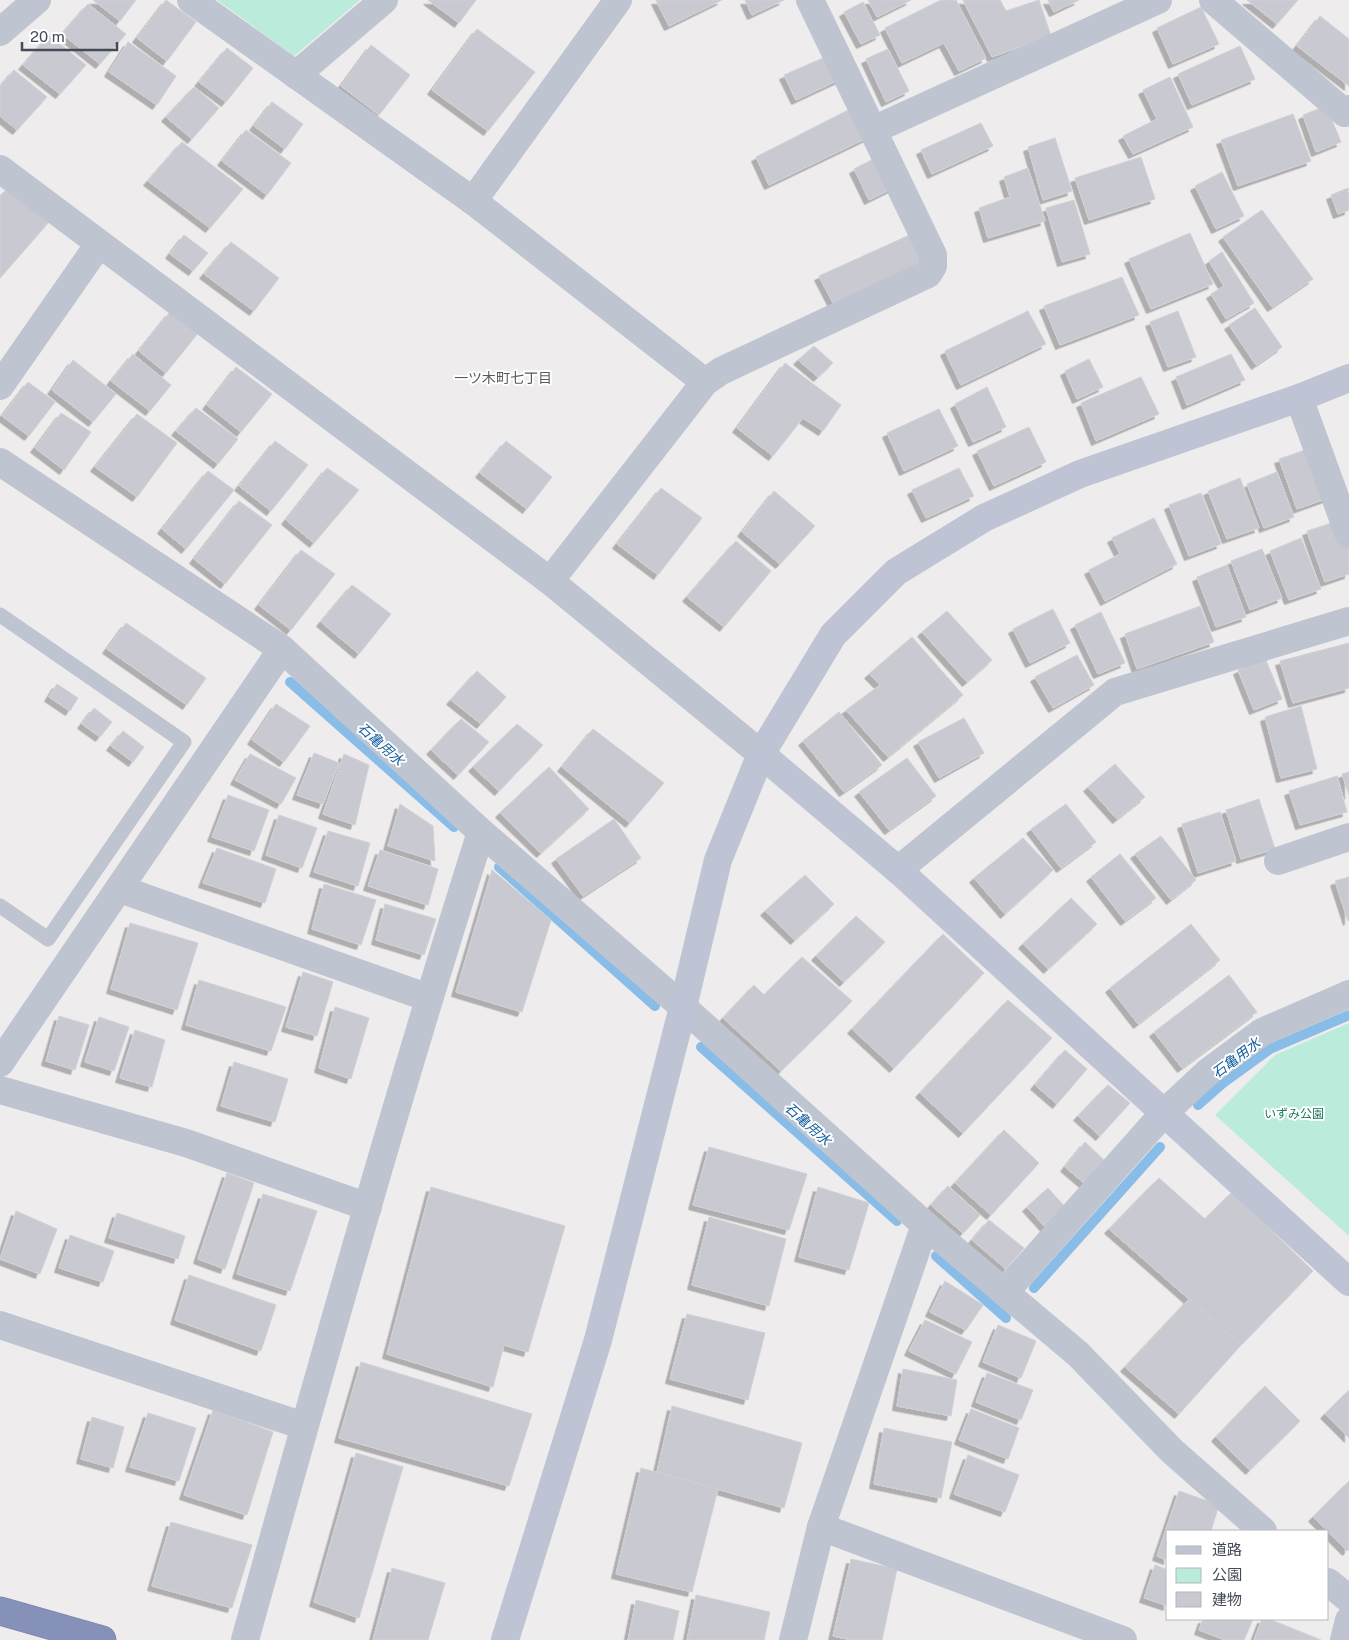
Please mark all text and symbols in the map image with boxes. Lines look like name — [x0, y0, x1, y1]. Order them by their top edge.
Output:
scale bar — [22, 20, 118, 52]
text: 20 m — [30, 28, 65, 45]
district label: 一ツ木町七丁目 — [454, 370, 552, 386]
water label: 石亀用水 — [355, 719, 409, 770]
water label: 石亀用水 — [1209, 1034, 1265, 1081]
water label: 石亀用水 — [782, 1099, 836, 1150]
park label: いずみ公園 — [1264, 1107, 1324, 1121]
legend — [1166, 1530, 1329, 1620]
text: 道路 — [1212, 1541, 1242, 1558]
text: 公園 — [1212, 1566, 1242, 1583]
text: 建物 — [1212, 1591, 1242, 1608]

